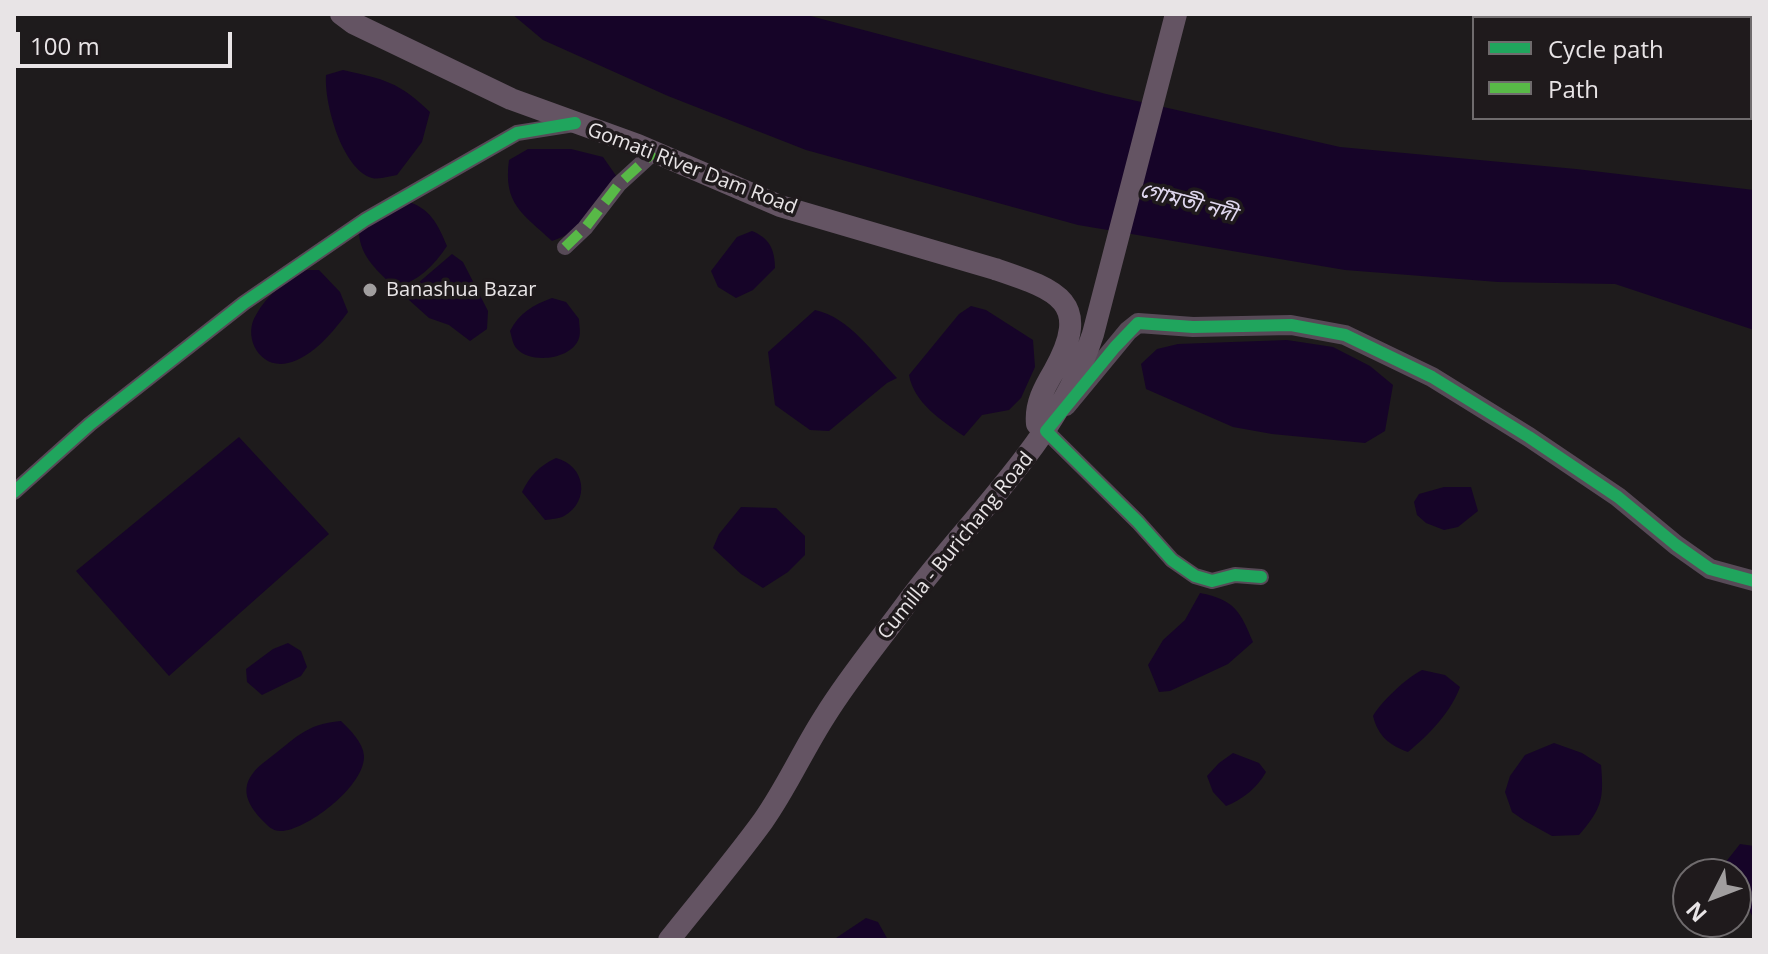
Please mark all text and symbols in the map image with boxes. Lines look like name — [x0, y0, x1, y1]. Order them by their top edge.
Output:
scale bar — [20, 16, 236, 66]
legend — [1472, 16, 1752, 120]
text: 100 m — [30, 29, 100, 62]
text: Cycle path — [1548, 32, 1664, 65]
text: Path — [1548, 72, 1599, 105]
street label: Gomati River Dam Road — [584, 118, 800, 220]
water label: গোমতী নদী — [1137, 177, 1239, 229]
place label: Banashua Bazar — [386, 278, 536, 302]
marker: Banashua Bazar — [361, 281, 379, 299]
street label: Cumilla - Burichang Road — [873, 448, 1039, 644]
north arrow — [1672, 858, 1752, 938]
text: N — [1679, 896, 1713, 929]

